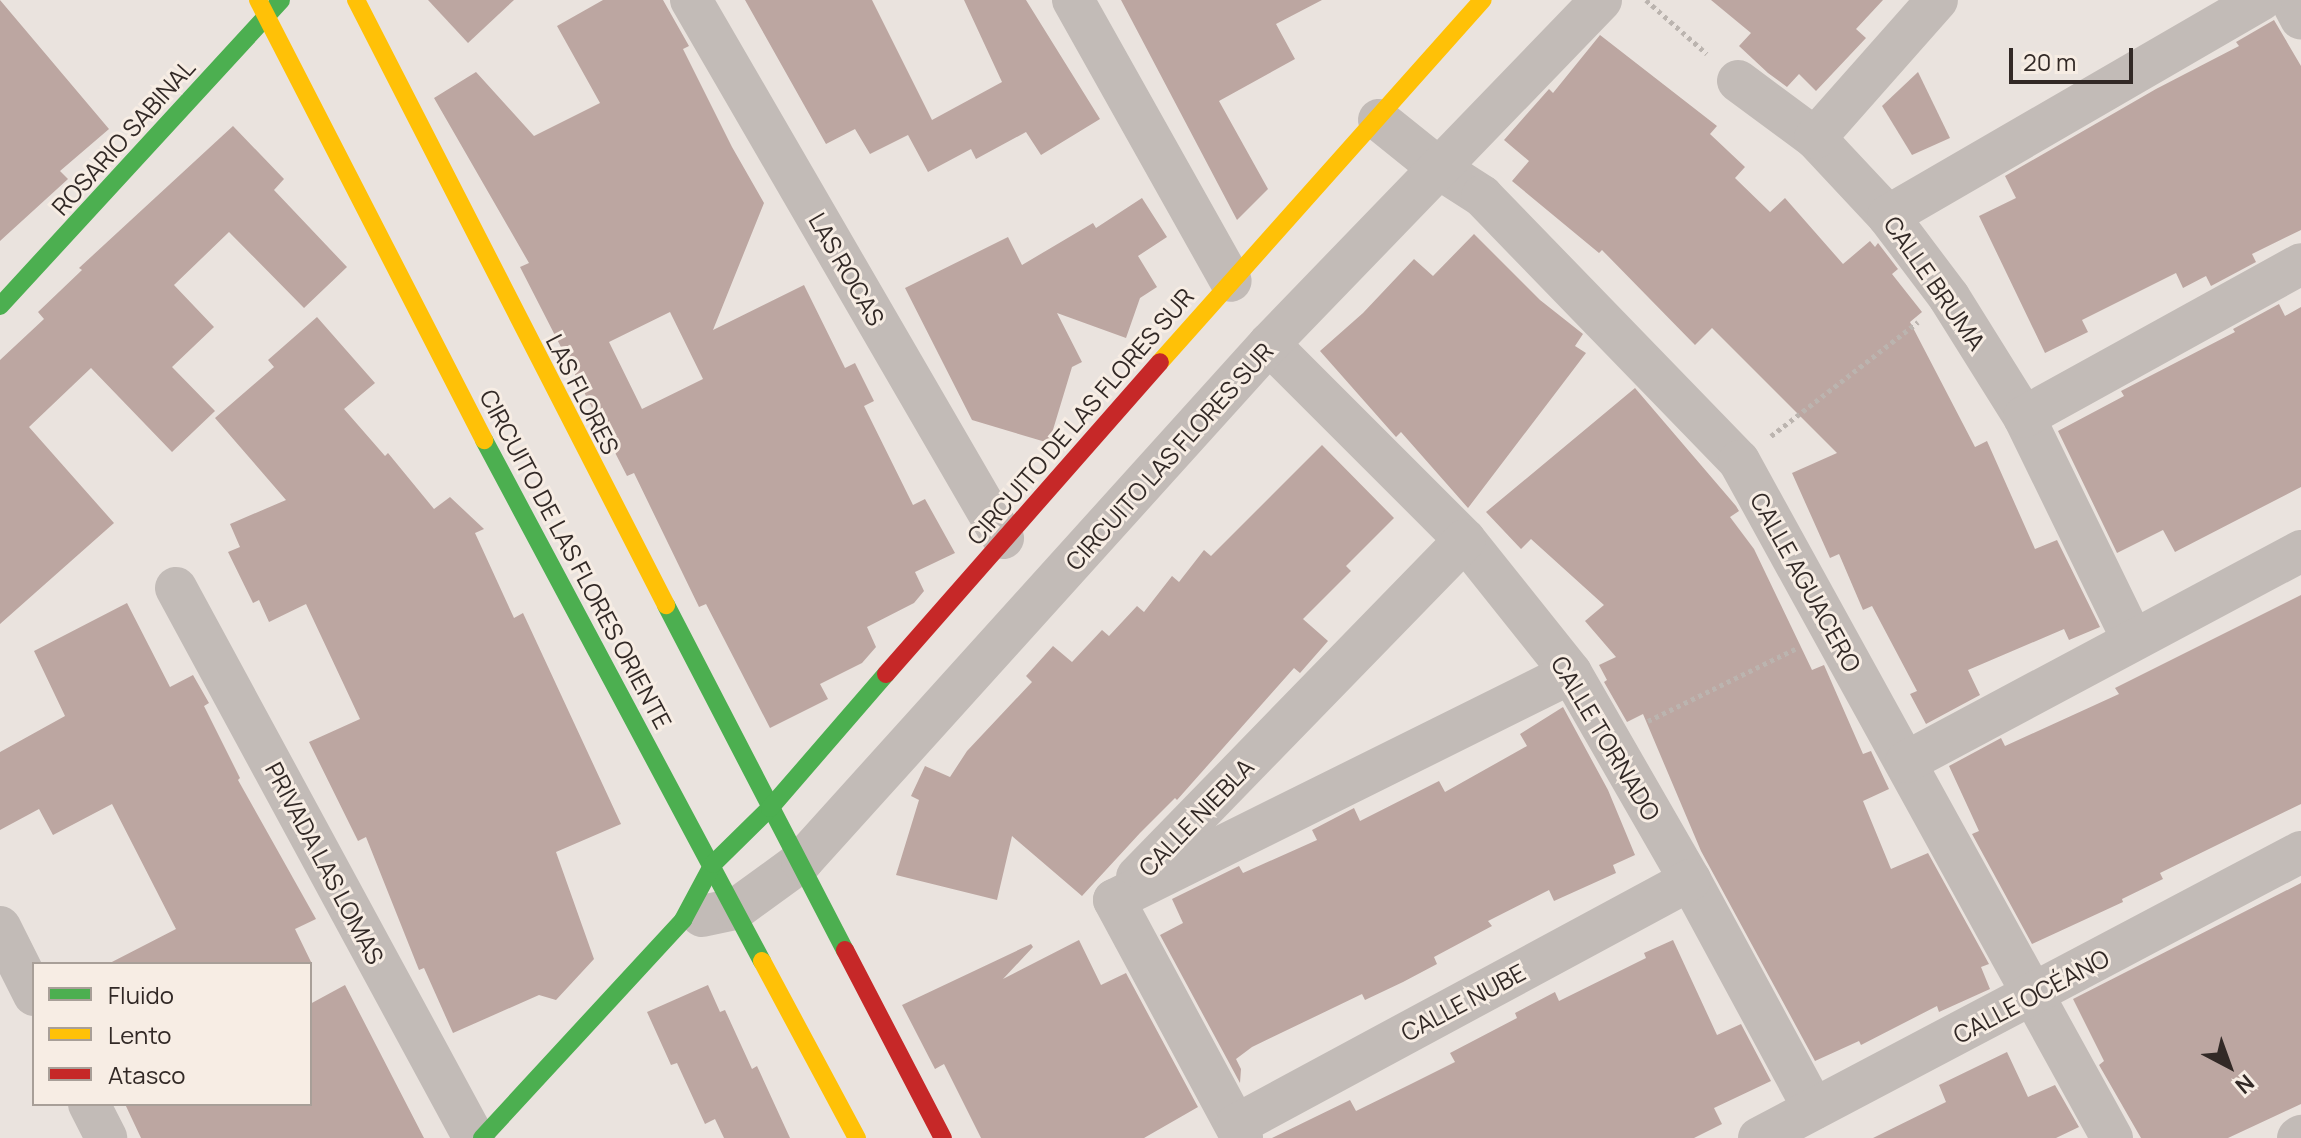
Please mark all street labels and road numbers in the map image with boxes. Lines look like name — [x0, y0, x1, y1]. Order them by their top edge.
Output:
street label: ROSARIO SABINAL — [46, 53, 200, 221]
street label: LAS ROCAS — [803, 208, 891, 330]
street label: CALLE BRUMA — [1878, 210, 1992, 356]
street label: CIRCUITO DE LAS FLORES SUR — [961, 282, 1199, 550]
street label: LAS FLORES — [540, 329, 626, 459]
street label: CIRCUITO LAS FLORES SUR — [1059, 336, 1279, 576]
street label: CIRCUITO DE LAS FLORES ORIENTE — [474, 384, 678, 734]
street label: CALLE AGUACERO — [1745, 487, 1867, 677]
street label: CALLE TORNADO — [1546, 651, 1666, 825]
street label: CALLE NIEBLA — [1133, 752, 1259, 882]
street label: PRIVADA LAS LOMAS — [260, 757, 390, 969]
street label: CALLE OCÉANO — [1948, 943, 2114, 1049]
street label: CALLE NUBE — [1396, 957, 1530, 1047]

